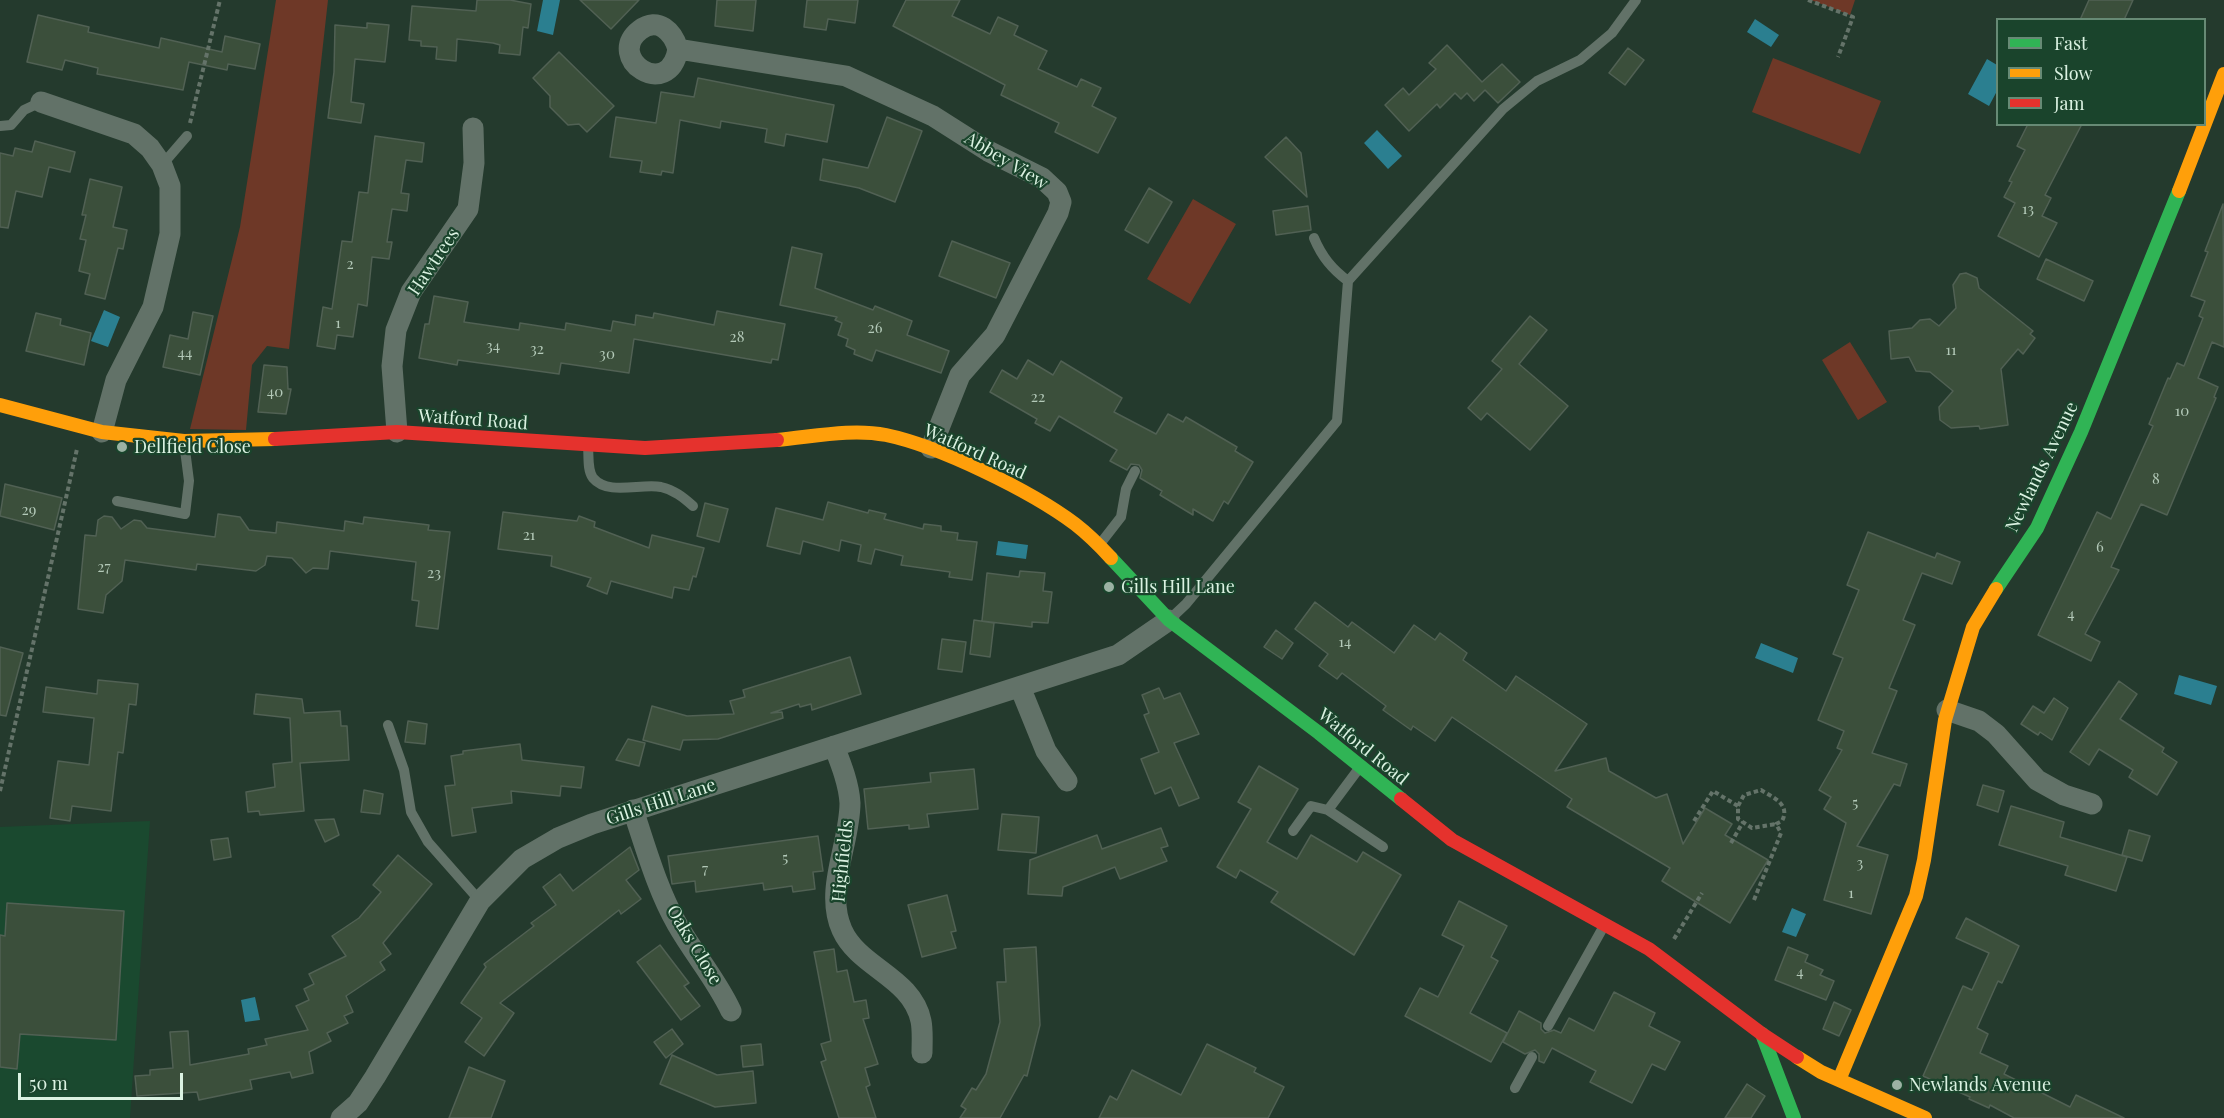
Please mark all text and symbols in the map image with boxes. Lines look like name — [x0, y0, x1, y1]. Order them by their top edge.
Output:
legend — [1996, 18, 2206, 126]
text: Fast — [2054, 31, 2087, 55]
text: Slow — [2054, 61, 2092, 85]
text: Jam — [2054, 91, 2084, 115]
street label: Abbey View — [961, 128, 1051, 194]
house number: 13 — [2022, 200, 2034, 218]
street label: Hawtrees — [404, 224, 464, 300]
house number: 2 — [346, 255, 354, 273]
house number: 1 — [335, 314, 341, 332]
house number: 26 — [868, 319, 882, 337]
house number: 28 — [730, 328, 744, 346]
house number: 34 — [486, 337, 500, 355]
house number: 32 — [530, 340, 544, 358]
house number: 11 — [1945, 341, 1957, 359]
house number: 44 — [178, 344, 192, 362]
house number: 30 — [599, 345, 615, 363]
house number: 40 — [267, 383, 283, 401]
house number: 22 — [1031, 388, 1045, 406]
street label: Newlands Avenue — [2001, 398, 2083, 536]
house number: 10 — [2175, 402, 2189, 420]
street label: Watford Road — [417, 405, 529, 435]
street label: Watford Road — [920, 420, 1030, 484]
place label: Dellfield Close — [134, 436, 251, 458]
marker: Dellfield Close — [115, 440, 129, 454]
house number: 8 — [2152, 470, 2160, 488]
house number: 29 — [22, 501, 36, 519]
house number: 21 — [523, 526, 535, 544]
house number: 6 — [2096, 538, 2104, 556]
house number: 27 — [97, 558, 111, 576]
house number: 23 — [427, 564, 441, 582]
place label: Gills Hill Lane — [1121, 576, 1235, 598]
marker: Gills Hill Lane — [1102, 580, 1116, 594]
house number: 4 — [2067, 605, 2075, 623]
house number: 14 — [1339, 633, 1351, 651]
street label: Watford Road — [1314, 704, 1412, 790]
street label: Gills Hill Lane — [604, 774, 718, 830]
house number: 5 — [1852, 794, 1858, 812]
street label: Highfields — [828, 819, 858, 903]
house number: 5 — [782, 849, 788, 867]
house number: 3 — [1857, 854, 1863, 872]
house number: 7 — [702, 860, 708, 878]
house number: 1 — [1848, 884, 1854, 902]
street label: Oaks Close — [662, 901, 726, 989]
house number: 4 — [1796, 963, 1804, 981]
scale bar — [21, 1061, 186, 1099]
text: 50 m — [29, 1071, 68, 1095]
place label: Newlands Avenue — [1909, 1074, 2051, 1096]
marker: Newlands Avenue — [1890, 1078, 1904, 1092]

